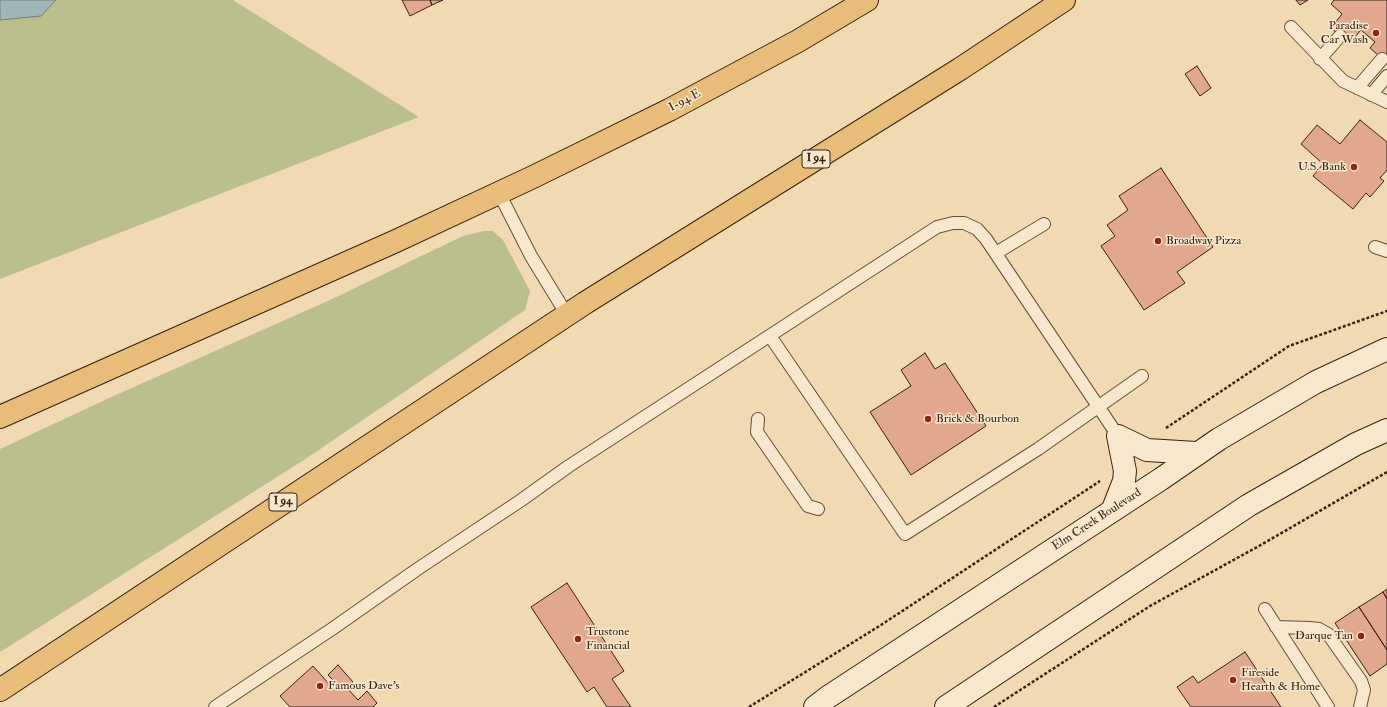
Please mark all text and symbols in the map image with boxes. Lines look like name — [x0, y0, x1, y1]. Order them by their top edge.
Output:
place label: Paradise Car Wash — [1321, 19, 1368, 47]
marker: Paradise Car Wash — [1371, 28, 1381, 38]
street label: I-94 E — [667, 87, 703, 115]
road number: I 94 — [802, 150, 830, 168]
place label: U.S. Bank — [1298, 160, 1346, 174]
marker: U.S. Bank — [1349, 162, 1359, 172]
place label: Broadway Pizza — [1166, 234, 1241, 248]
marker: Broadway Pizza — [1153, 236, 1163, 246]
place label: Brick & Bourbon — [936, 412, 1019, 426]
marker: Brick & Bourbon — [923, 414, 933, 424]
street label: Elm Creek Boulevard — [1050, 486, 1144, 554]
road number: I 94 — [269, 493, 297, 511]
place label: Trustone Financial — [586, 625, 630, 653]
place label: Darque Tan — [1295, 629, 1353, 643]
marker: Darque Tan — [1356, 631, 1366, 641]
marker: Trustone Financial — [573, 634, 583, 644]
place label: Fireside Hearth & Home — [1241, 666, 1320, 694]
marker: Fireside Hearth & Home — [1228, 675, 1238, 685]
place label: Famous Dave's — [328, 679, 400, 693]
marker: Famous Dave's — [315, 681, 325, 691]

